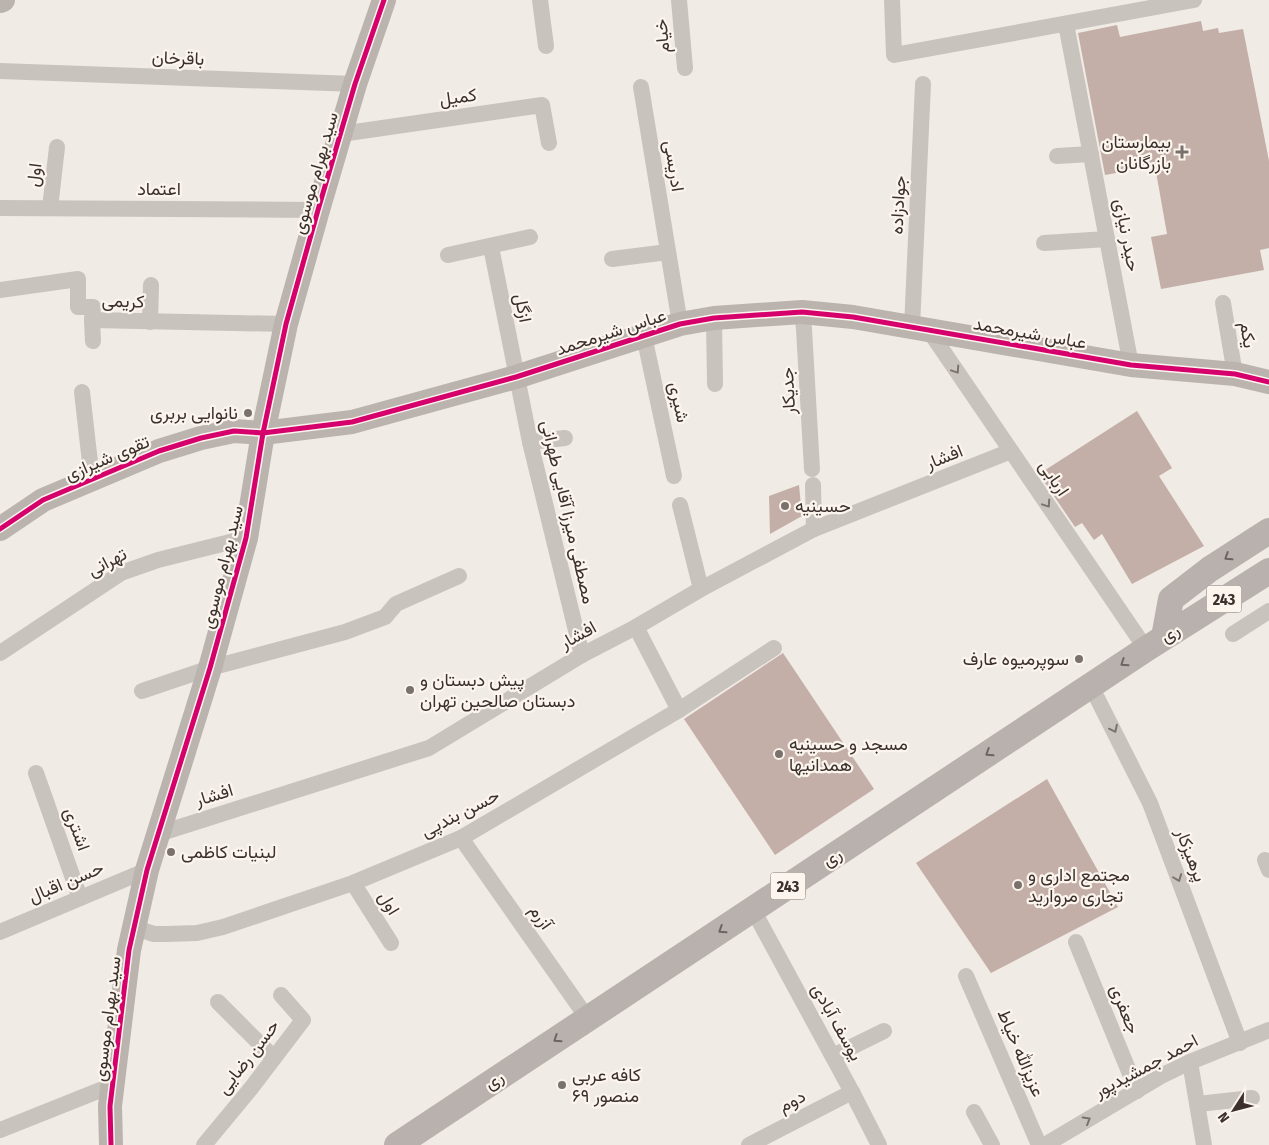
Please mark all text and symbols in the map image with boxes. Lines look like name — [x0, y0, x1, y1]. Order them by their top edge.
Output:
street label: خیام — [650, 18, 675, 54]
street label: باقرخان — [151, 46, 205, 70]
street label: کمیل — [438, 83, 478, 111]
street label: سید بهرام موسوی — [287, 109, 344, 237]
place label: بیمارستان بازرگانان — [1101, 131, 1171, 174]
street label: ادریسی — [659, 139, 689, 193]
marker: بیمارستان بازرگانان — [1175, 145, 1189, 159]
street label: اول — [22, 162, 46, 188]
street label: جوادزاده — [885, 175, 911, 235]
street label: اعتماد — [137, 178, 181, 200]
street label: حیدر نیازی — [1109, 197, 1145, 273]
street label: کریمی — [101, 289, 145, 313]
street label: ازگل — [509, 292, 537, 324]
street label: عباس شیرمحمد — [553, 304, 669, 360]
street label: عباس شیرمحمد — [972, 312, 1088, 354]
street label: یکم — [1234, 320, 1261, 350]
one-way arrow — [950, 364, 959, 374]
street label: جدیکار — [776, 367, 800, 416]
street label: شیری — [664, 380, 694, 424]
place label: نانوایی بربری — [150, 402, 238, 424]
marker: نانوایی بربری — [242, 407, 254, 419]
street label: مصطفی میرزا آقایی طهرانی — [536, 418, 600, 606]
street label: تقوی شیرازی — [61, 430, 153, 486]
street label: افشار — [921, 440, 966, 475]
street label: اربابی — [1034, 456, 1074, 500]
place label: حسینیه — [795, 495, 851, 517]
one-way arrow — [1041, 498, 1050, 508]
marker: حسینیه — [779, 500, 791, 512]
street label: سید بهرام موسوی — [196, 503, 249, 631]
street label: تهرانی — [84, 543, 130, 581]
one-way arrow — [1224, 551, 1234, 560]
road number: 243 — [1206, 586, 1242, 612]
street label: افشار — [555, 616, 600, 654]
street label: ری — [1156, 619, 1184, 647]
place label: سوپرمیوه عارف — [963, 648, 1069, 671]
marker: سوپرمیوه عارف — [1073, 653, 1085, 665]
one-way arrow — [1121, 657, 1130, 666]
place label: پیش دبستان و دبستان صالحین تهران — [420, 669, 575, 712]
marker: پیش دبستان و دبستان صالحین تهران — [404, 684, 416, 696]
one-way arrow — [1108, 724, 1118, 733]
place label: مسجد و حسینیه همدانیها — [789, 733, 908, 776]
one-way arrow — [985, 747, 994, 757]
marker: مسجد و حسینیه همدانیها — [773, 748, 785, 760]
street label: افشار — [191, 779, 236, 811]
street label: حسن بندپی — [417, 784, 503, 843]
street label: اشتری — [59, 804, 95, 854]
street label: پرهیزکار — [1169, 824, 1211, 885]
place label: لبنیات کاظمی — [181, 841, 276, 863]
street label: ری — [818, 843, 846, 871]
marker: لبنیات کاظمی — [165, 846, 177, 858]
street label: حسن اقبال — [25, 856, 107, 908]
place label: مجتمع اداری و تجاری مروارید — [1028, 864, 1130, 907]
road number: 243 — [770, 872, 806, 899]
one-way arrow — [1172, 873, 1182, 882]
marker: مجتمع اداری و تجاری مروارید — [1012, 879, 1024, 891]
street label: اول — [373, 887, 405, 919]
street label: آزرم — [524, 900, 558, 936]
one-way arrow — [719, 924, 728, 933]
street label: سید بهرام موسوی — [88, 955, 127, 1083]
street label: یوسف آبادی — [807, 979, 867, 1065]
street label: جعفری — [1105, 981, 1145, 1037]
street label: عزیزالله خیاط — [993, 1006, 1049, 1100]
street label: حسن رضایی — [212, 1015, 284, 1099]
street label: احمد جمشیدپور — [1089, 1029, 1202, 1104]
one-way arrow — [554, 1032, 563, 1042]
place label: کافه عربی منصور ۶۹ — [572, 1064, 641, 1107]
street label: ری — [480, 1066, 508, 1094]
marker: کافه عربی منصور ۶۹ — [556, 1079, 568, 1091]
street label: دوم — [775, 1085, 810, 1118]
north arrow — [1209, 1085, 1259, 1135]
text: N — [1215, 1109, 1233, 1126]
one-way arrow — [1082, 1117, 1091, 1127]

